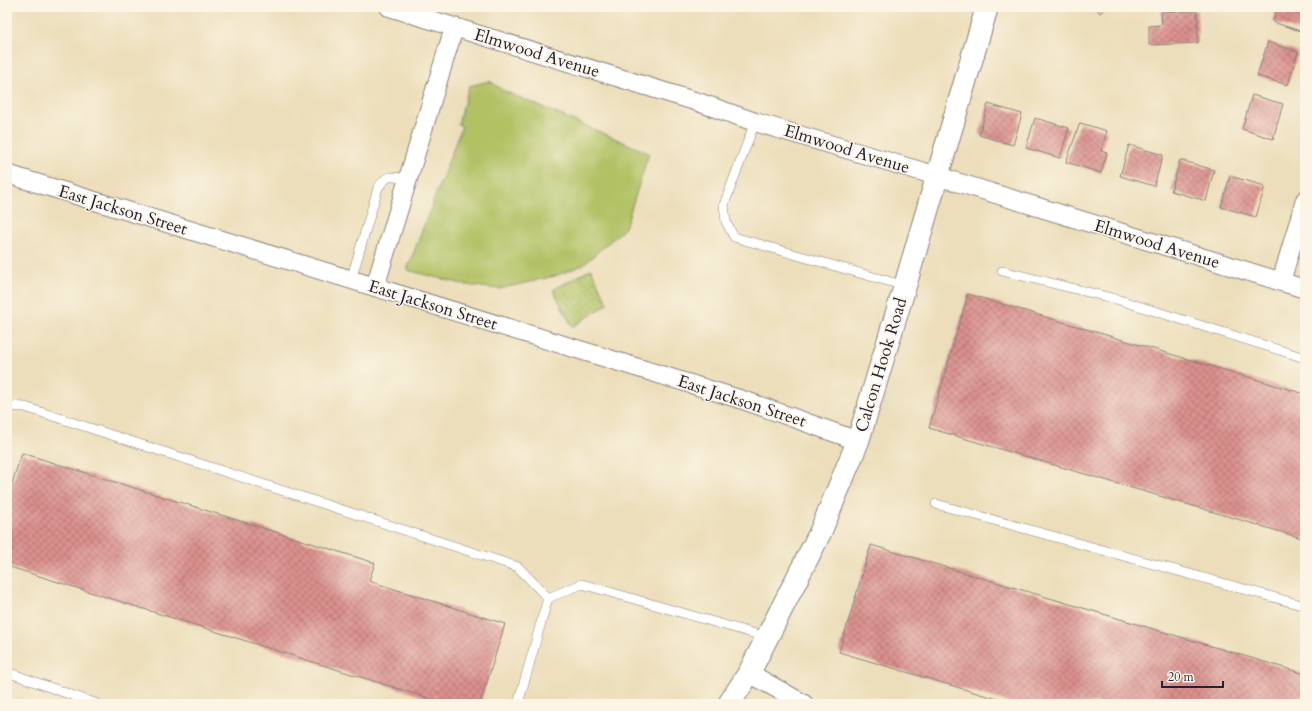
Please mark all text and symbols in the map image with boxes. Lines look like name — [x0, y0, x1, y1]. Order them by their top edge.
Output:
street label: Elmwood Avenue — [472, 23, 602, 83]
street label: Elmwood Avenue — [782, 119, 912, 179]
street label: East Jackson Street — [56, 179, 191, 241]
street label: Elmwood Avenue — [1092, 214, 1222, 274]
street label: East Jackson Street — [366, 274, 501, 336]
street label: Calcon Hook Road — [850, 295, 912, 435]
street label: East Jackson Street — [675, 369, 810, 433]
scale bar — [1162, 663, 1223, 689]
text: 20 m — [1168, 669, 1195, 685]

